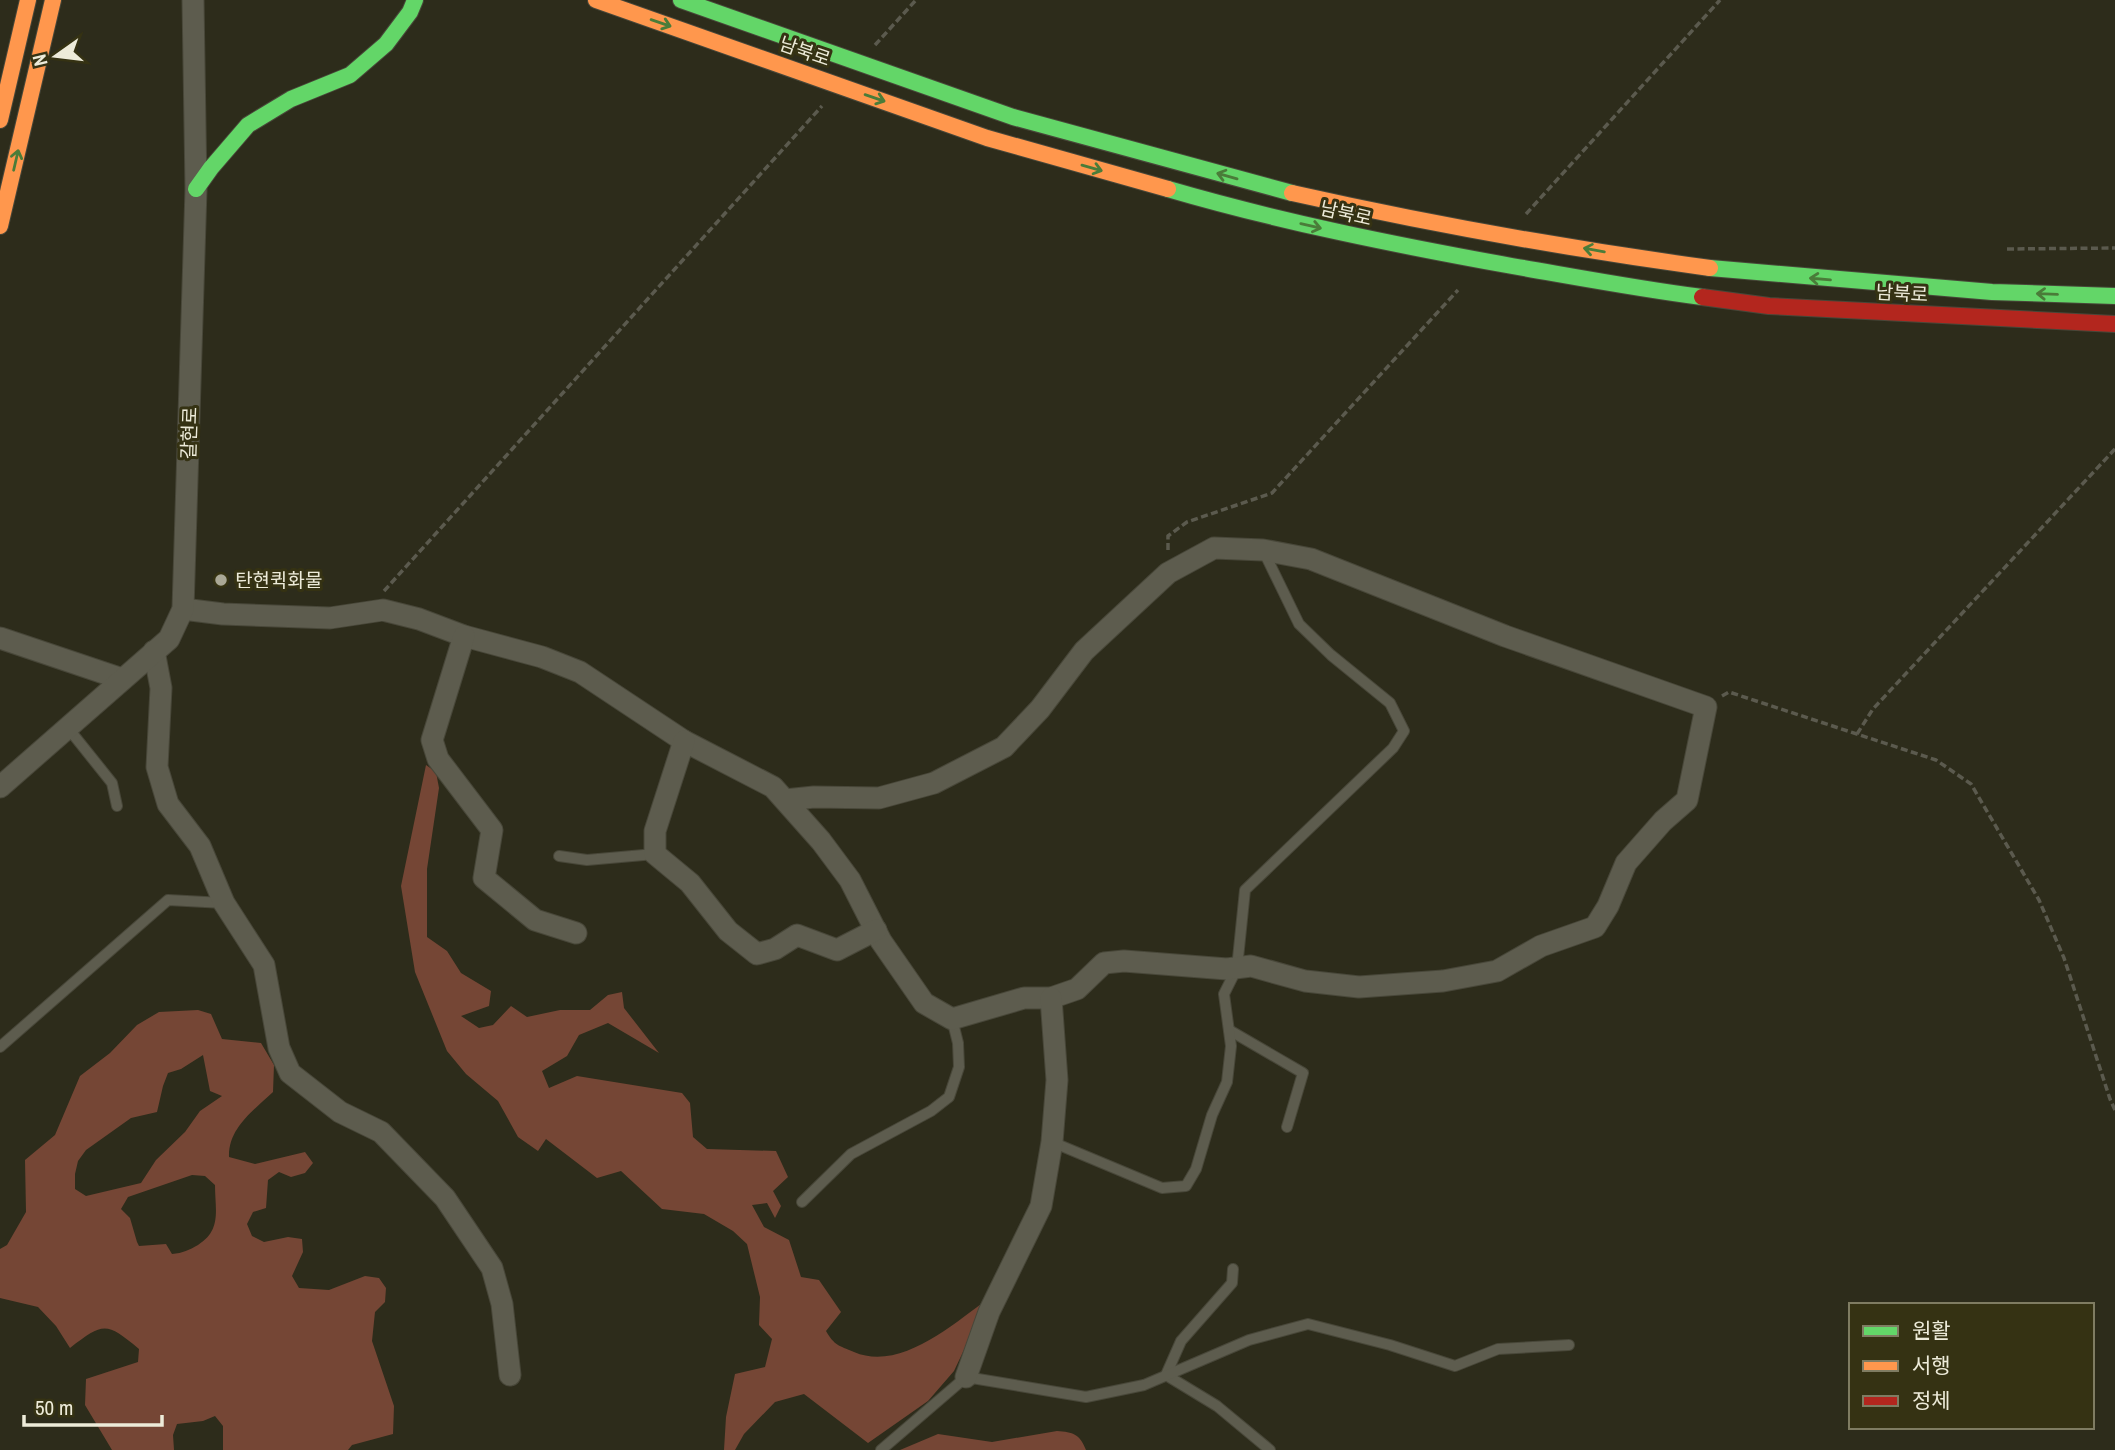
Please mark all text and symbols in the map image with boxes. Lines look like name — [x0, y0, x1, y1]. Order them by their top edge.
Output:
one-way arrow — [649, 18, 671, 30]
north arrow — [21, 21, 91, 91]
street label: 남북로 — [776, 30, 834, 72]
text: N — [26, 52, 53, 69]
one-way arrow — [864, 93, 886, 105]
one-way arrow — [9, 149, 23, 172]
one-way arrow — [1080, 162, 1102, 175]
one-way arrow — [1217, 169, 1239, 182]
street label: 남북로 — [1318, 194, 1374, 232]
one-way arrow — [1300, 221, 1322, 234]
one-way arrow — [1583, 243, 1606, 256]
one-way arrow — [1809, 272, 1832, 285]
street label: 남북로 — [1875, 279, 1929, 307]
one-way arrow — [2036, 288, 2059, 301]
street label: 갈현로 — [175, 406, 203, 460]
place label: 탄현퀵화물 — [235, 567, 322, 593]
marker: 탄현퀵화물 — [213, 572, 229, 588]
legend — [1849, 1303, 2094, 1429]
text: 원활 — [1912, 1316, 1951, 1345]
text: 서행 — [1912, 1351, 1951, 1380]
scale bar — [24, 1384, 163, 1428]
text: 정체 — [1912, 1386, 1951, 1415]
text: 50 m — [35, 1393, 73, 1422]

